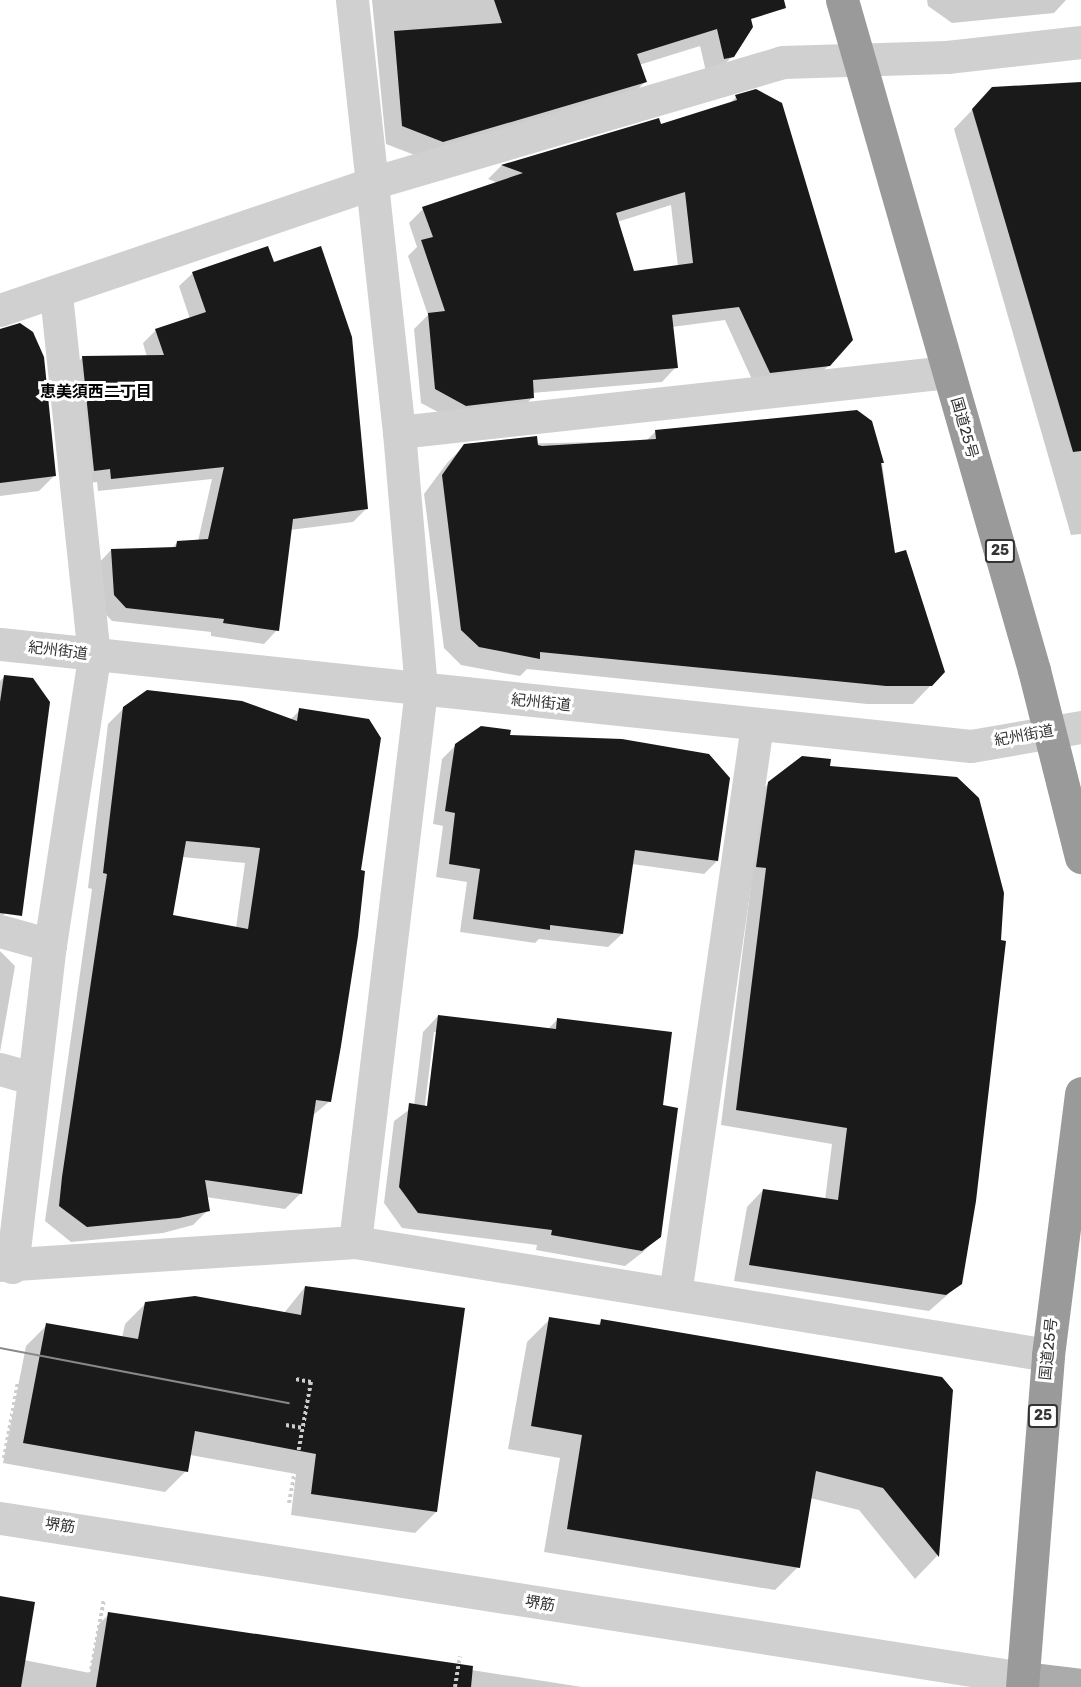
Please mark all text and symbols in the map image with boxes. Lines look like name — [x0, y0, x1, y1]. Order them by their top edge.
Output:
district label: 恵美須西二丁目 — [40, 382, 152, 402]
street label: 国道25号 — [947, 395, 981, 461]
road number: 25 — [984, 540, 1016, 562]
street label: 紀州街道 — [27, 638, 89, 664]
street label: 紀州街道 — [510, 691, 572, 715]
street label: 紀州街道 — [993, 722, 1055, 750]
street label: 国道25号 — [1037, 1317, 1061, 1381]
road number: 25 — [1026, 1405, 1060, 1427]
street label: 堺筋 — [44, 1515, 76, 1537]
street label: 堺筋 — [524, 1593, 556, 1615]

